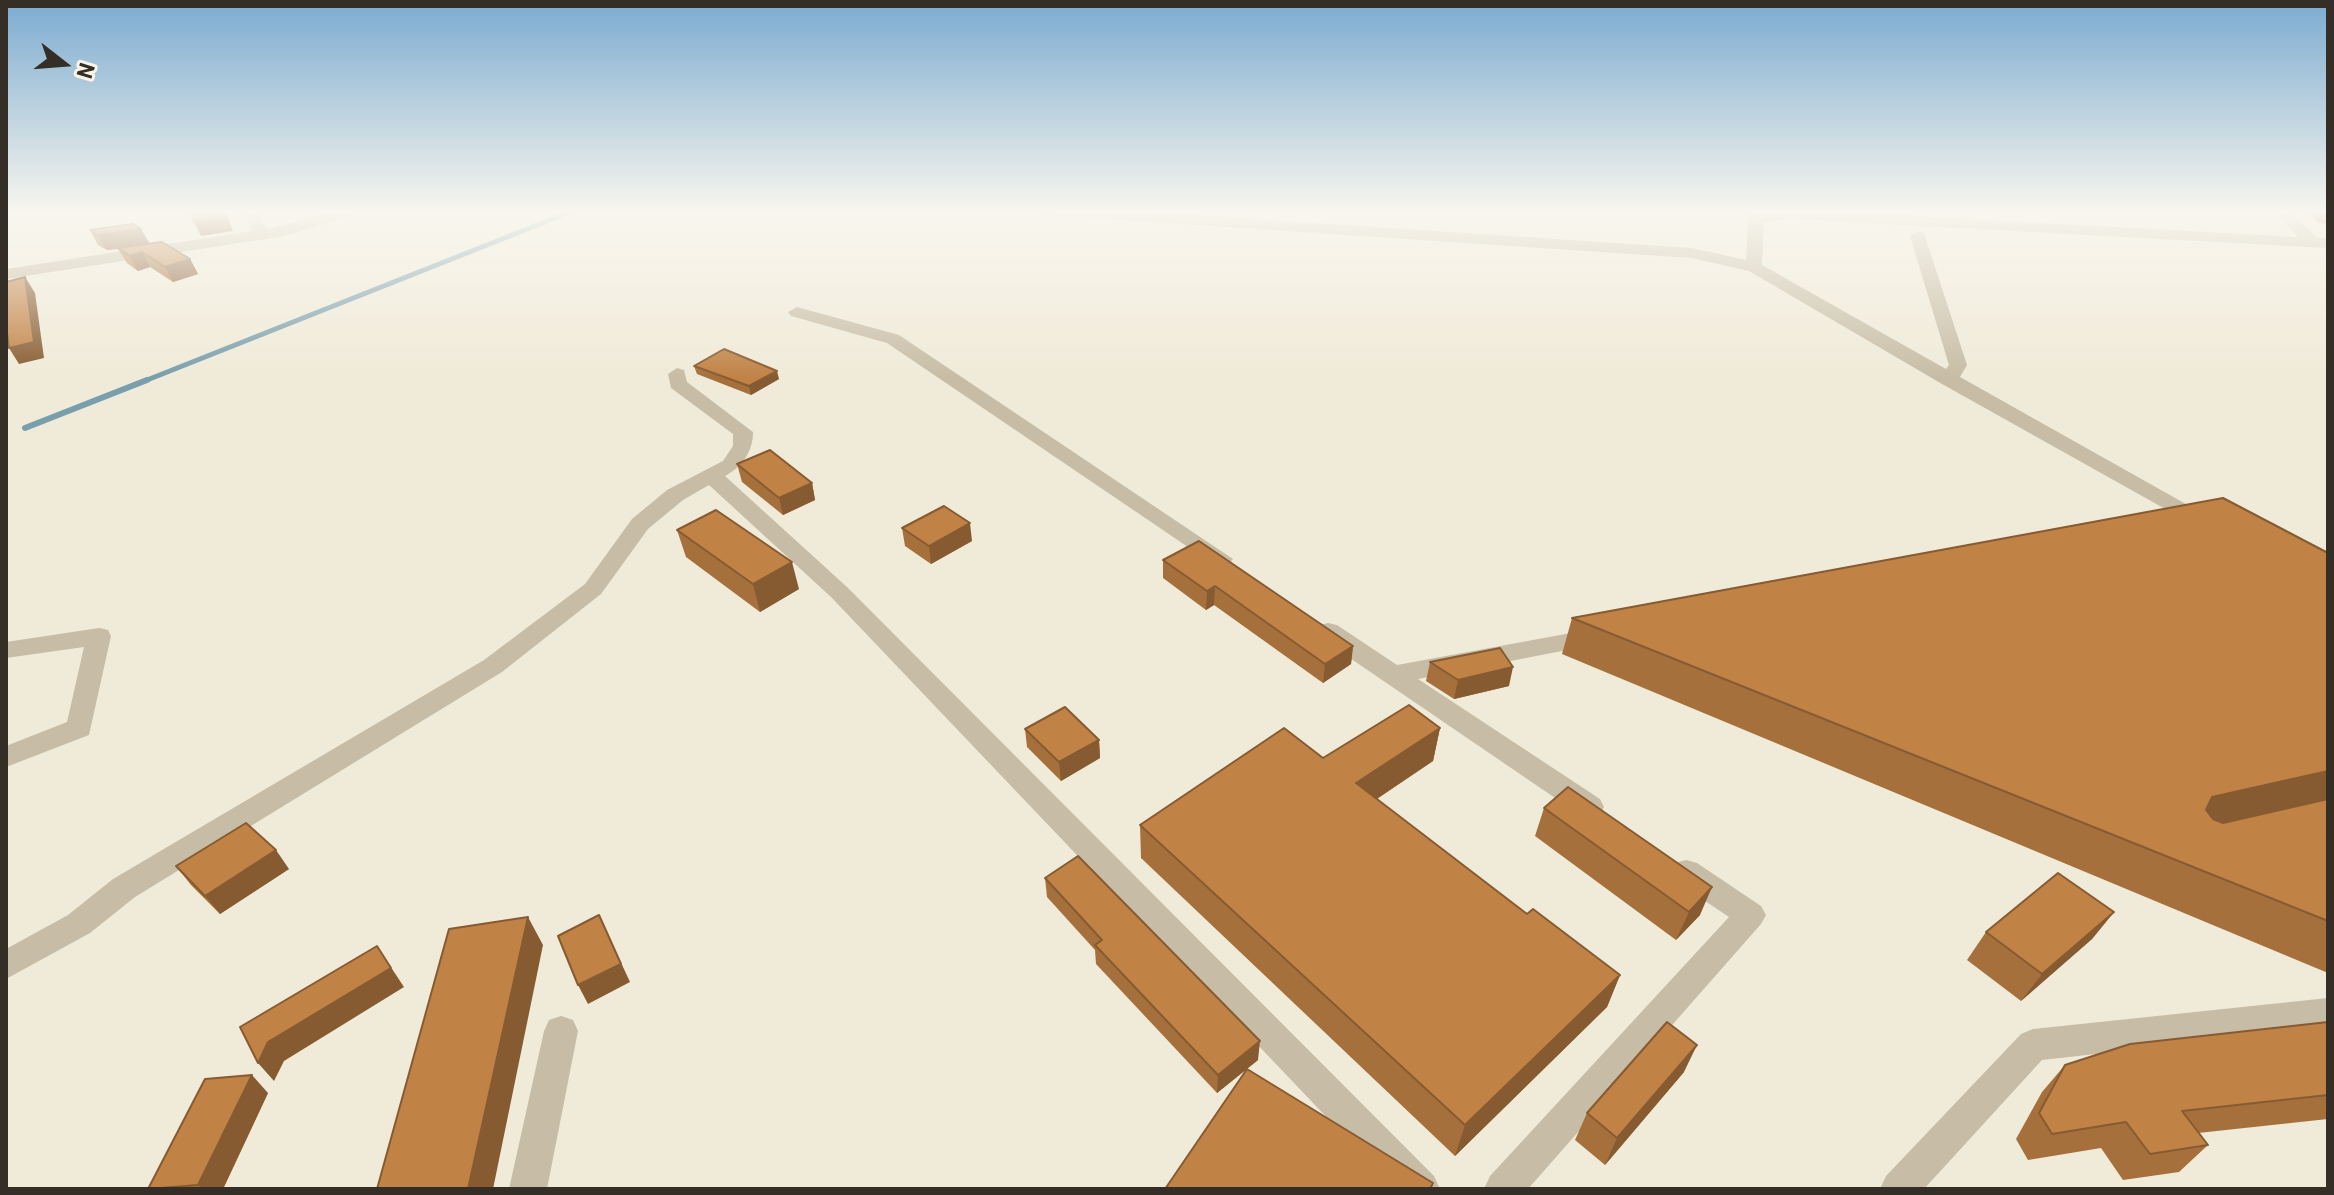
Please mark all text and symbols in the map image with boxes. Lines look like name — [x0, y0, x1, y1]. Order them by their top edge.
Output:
north arrow — [24, 24, 104, 104]
text: N — [72, 60, 102, 82]

